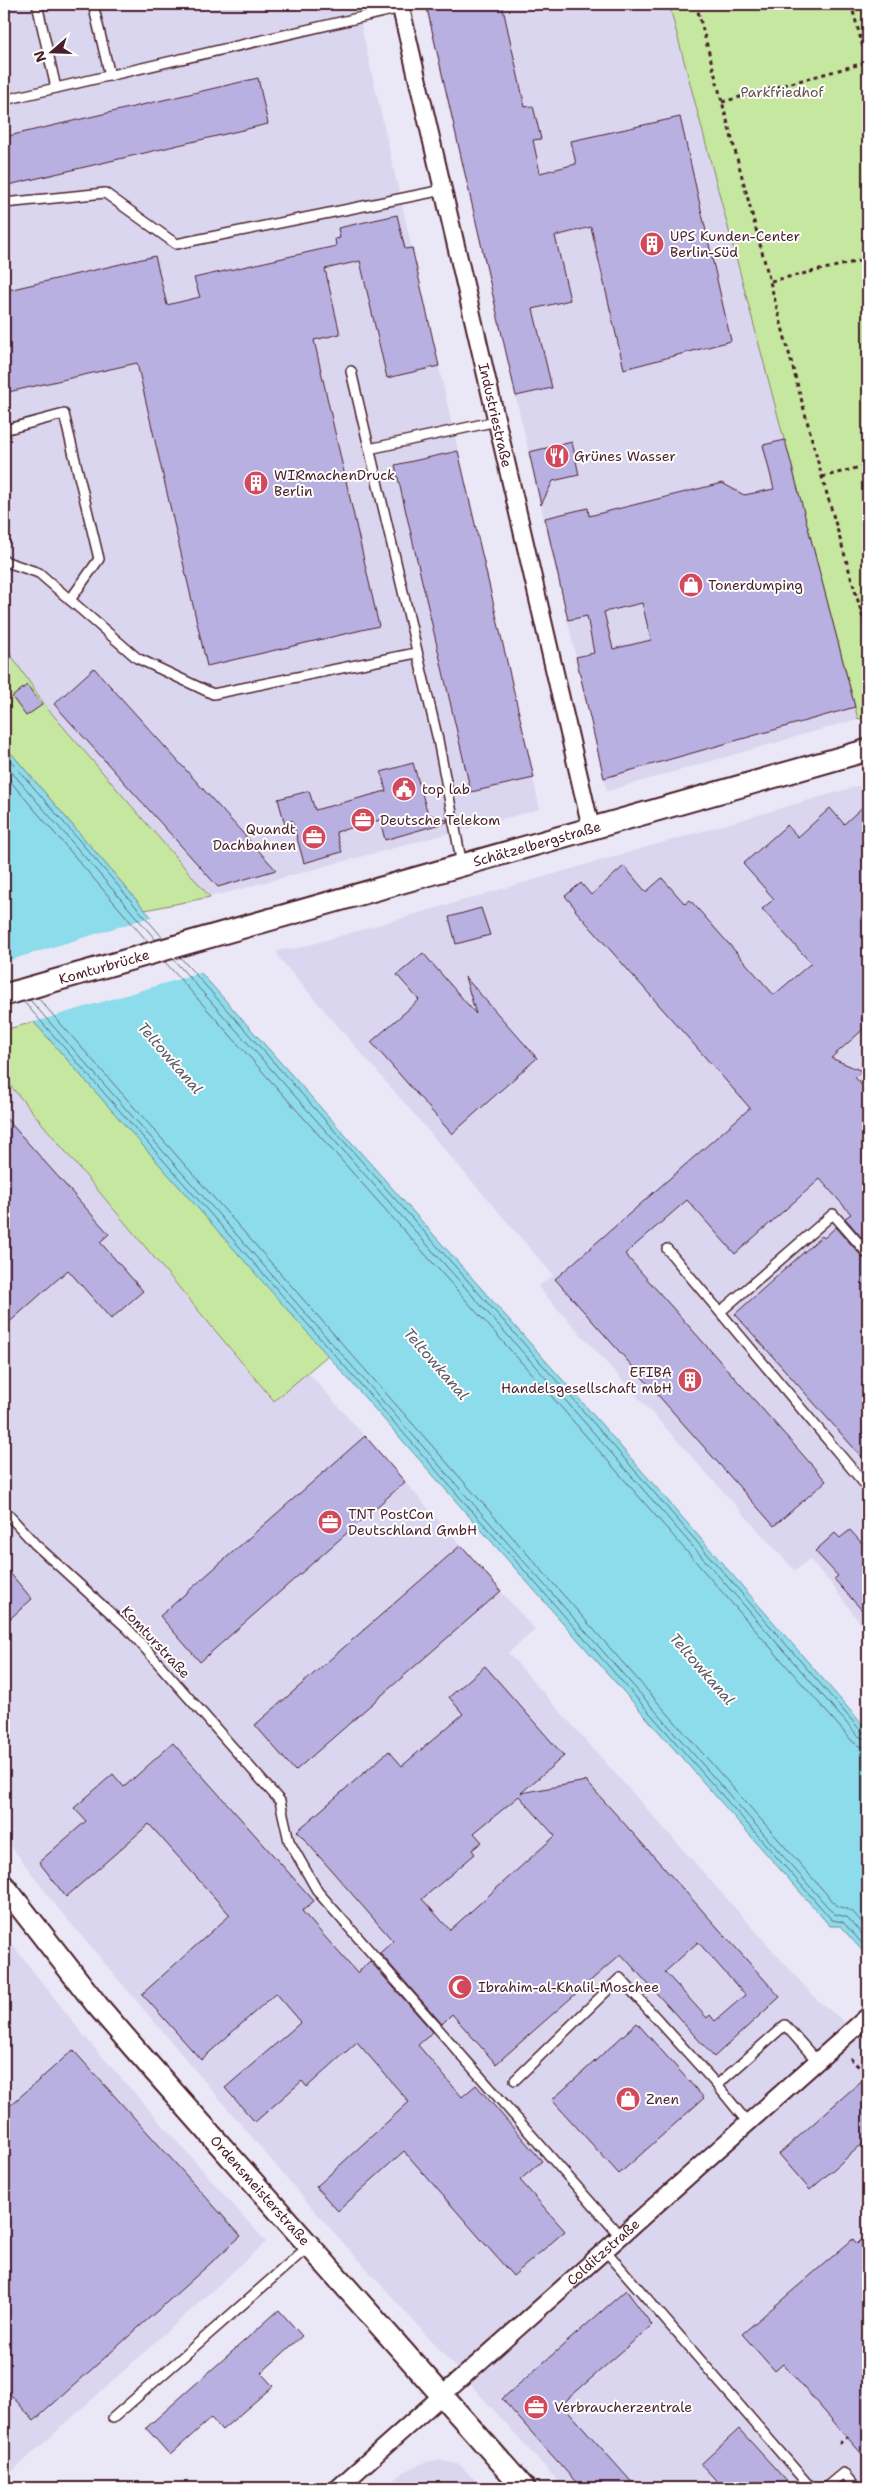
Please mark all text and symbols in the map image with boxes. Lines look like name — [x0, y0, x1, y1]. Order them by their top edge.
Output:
north arrow — [28, 28, 78, 78]
text: N — [29, 48, 50, 65]
park label: Parkfriedhof — [740, 83, 825, 101]
place label: UPS Kunden-Center Berlin-Süd — [670, 227, 801, 261]
building icon: UPS Kunden-Center Berlin-Süd — [639, 231, 665, 257]
street label: Industriestraße — [474, 361, 516, 469]
restaurant icon: Grünes Wasser — [544, 443, 570, 469]
place label: Grünes Wasser — [574, 447, 676, 465]
place label: WIRmachenDruck Berlin — [274, 466, 395, 500]
building icon: WIRmachenDruck Berlin — [243, 470, 269, 496]
shop icon: Tonerdumping — [678, 572, 704, 598]
place label: Tonerdumping — [708, 576, 803, 594]
public building icon: top lab — [391, 776, 417, 802]
place label: top lab — [422, 780, 470, 798]
office icon: Deutsche Telekom — [350, 807, 376, 833]
place label: Deutsche Telekom — [380, 811, 500, 829]
street label: Schätzelbergstraße — [471, 817, 603, 871]
place label: Quandt Dachbahnen — [213, 820, 296, 854]
office icon: Quandt Dachbahnen — [301, 824, 327, 850]
street label: Komturbrücke — [57, 945, 152, 988]
water label: Teltowkanal — [133, 1018, 207, 1099]
water label: Teltowkanal — [399, 1324, 473, 1405]
place label: EFIBA Handelsgesellschaft mbH — [501, 1363, 672, 1397]
building icon: EFIBA Handelsgesellschaft mbH — [677, 1367, 703, 1393]
place label: TNT PostCon Deutschland GmbH — [348, 1505, 477, 1539]
office icon: TNT PostCon Deutschland GmbH — [317, 1509, 343, 1535]
street label: Komturstraße — [118, 1602, 194, 1682]
water label: Teltowkanal — [665, 1629, 739, 1710]
mosque icon: Ibrahim-al-Khalil-Moschee — [447, 1974, 473, 2000]
place label: Ibrahim-al-Khalil-Moschee — [478, 1978, 659, 1996]
shop icon: Znen — [615, 2086, 641, 2112]
place label: Znen — [646, 2090, 680, 2108]
street label: Ordensmeisterstraße — [207, 2131, 314, 2249]
street label: Colditzstraße — [563, 2215, 643, 2289]
office icon: Verbraucherzentrale — [523, 2394, 549, 2420]
place label: Verbraucherzentrale — [554, 2398, 692, 2416]

